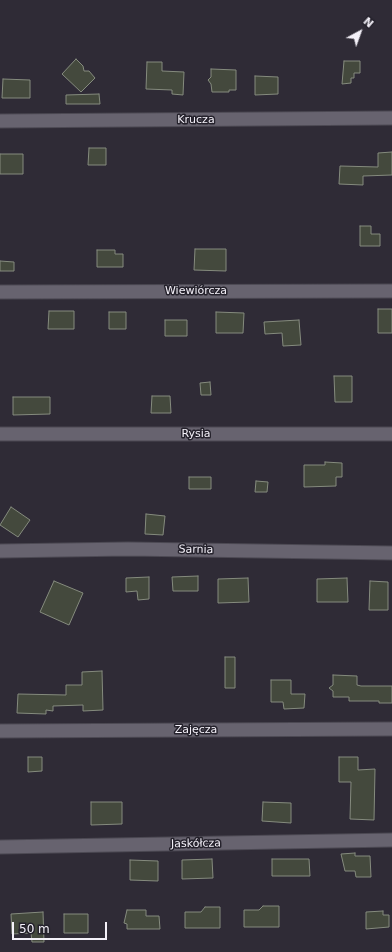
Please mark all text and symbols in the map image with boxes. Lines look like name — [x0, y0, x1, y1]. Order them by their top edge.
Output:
north arrow — [340, 12, 380, 52]
text: N — [360, 15, 376, 30]
street label: Krucza — [177, 113, 215, 127]
street label: Wiewiórcza — [165, 284, 227, 298]
street label: Rysia — [181, 427, 211, 441]
street label: Sarnia — [178, 543, 214, 557]
street label: Zajęcza — [175, 723, 217, 737]
street label: Jaskółcza — [171, 837, 221, 851]
scale bar — [14, 914, 109, 940]
text: 50 m — [19, 922, 50, 936]

